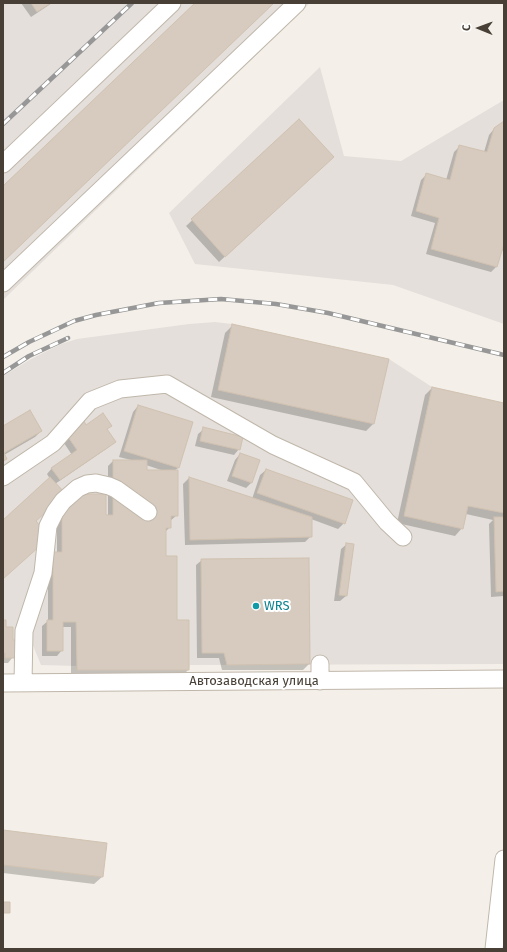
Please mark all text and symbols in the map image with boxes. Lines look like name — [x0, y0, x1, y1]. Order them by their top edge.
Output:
north arrow — [459, 8, 499, 48]
text: С — [460, 25, 473, 31]
place label: WRS — [264, 598, 290, 614]
marker: WRS — [251, 601, 261, 611]
street label: Автозаводская улица — [189, 673, 319, 689]

